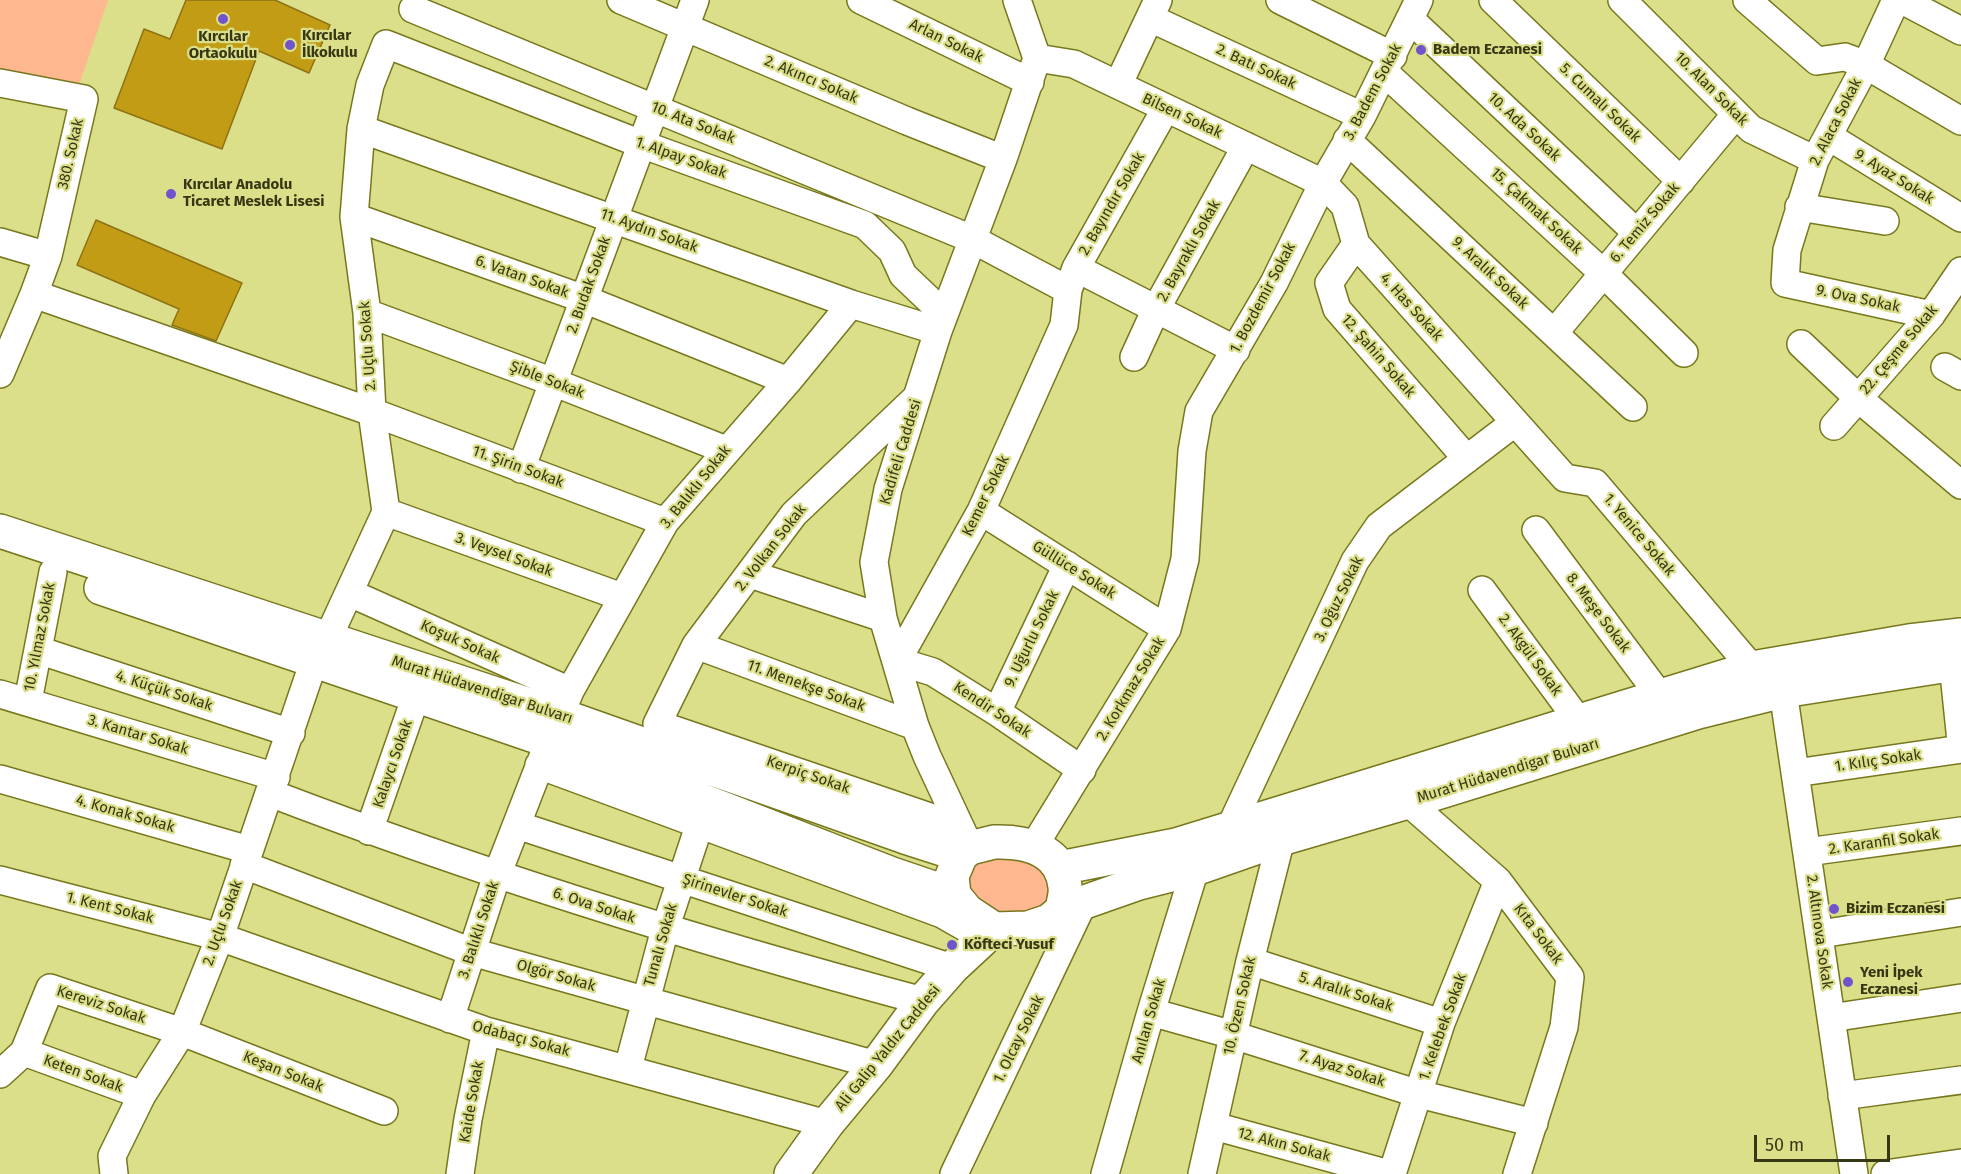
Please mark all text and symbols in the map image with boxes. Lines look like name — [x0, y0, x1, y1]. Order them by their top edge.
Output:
marker: Kırcılar Ortaokulu — [216, 12, 230, 26]
street label: Arlan Sokak — [906, 15, 986, 67]
place label: Kırcılar İlkokulu — [302, 27, 357, 62]
place label: Kırcılar Ortaokulu — [189, 28, 257, 63]
marker: Kırcılar İlkokulu — [283, 38, 297, 52]
street label: 2. Batı Sokak — [1213, 41, 1299, 93]
street label: 3. Badem Sokak — [1340, 41, 1406, 143]
place label: Badem Eczanesi — [1433, 41, 1542, 59]
marker: Badem Eczanesi — [1414, 43, 1428, 57]
street label: 10. Alan Sokak — [1671, 49, 1751, 129]
street label: 2. Akıncı Sokak — [762, 52, 860, 108]
street label: 5. Cumalı Sokak — [1556, 60, 1644, 146]
street label: 2. Alaca Sokak — [1806, 75, 1866, 169]
street label: 10. Ada Sokak — [1484, 89, 1564, 165]
street label: Bilsen Sokak — [1139, 90, 1225, 142]
street label: 10. Ata Sokak — [649, 98, 737, 148]
street label: 380. Sokak — [54, 117, 88, 191]
street label: 1. Alpay Sokak — [633, 133, 729, 183]
street label: 9. Ayaz Sokak — [1851, 145, 1937, 209]
street label: 2. Bayındır Sokak — [1075, 149, 1149, 259]
street label: 15. Çakmak Sokak — [1487, 164, 1585, 258]
place label: Kırcılar Anadolu Ticaret Meslek Lisesi — [183, 176, 325, 211]
street label: 6. Temiz Sokak — [1606, 179, 1684, 267]
marker: Kırcılar Anadolu Ticaret Meslek Lisesi — [164, 187, 178, 201]
street label: 2. Bayraklı Sokak — [1154, 197, 1224, 305]
street label: 11. Aydın Sokak — [598, 205, 700, 257]
street label: 9. Aralık Sokak — [1448, 233, 1532, 313]
street label: 2. Budak Sokak — [563, 234, 615, 336]
street label: 1. Bozdemir Sokak — [1226, 240, 1300, 356]
street label: 6. Vatan Sokak — [473, 252, 571, 302]
street label: 4. Has Sokak — [1376, 269, 1446, 345]
street label: 9. Ova Sokak — [1814, 281, 1902, 317]
street label: 2. Uçlu Sokak — [356, 301, 380, 391]
street label: 22. Çeşme Sokak — [1856, 302, 1942, 398]
street label: 12. Şahin Sokak — [1337, 311, 1419, 401]
street label: Şible Sokak — [507, 358, 587, 402]
street label: Kadifeli Caddesi — [876, 397, 926, 507]
street label: 11. Şirin Sokak — [470, 442, 566, 492]
street label: 3. Balıklı Sokak — [657, 442, 735, 532]
street label: Kemer Sokak — [959, 453, 1013, 539]
street label: 1. Yenice Sokak — [1599, 490, 1679, 580]
street label: 2. Volkan Sokak — [732, 501, 810, 595]
street label: 3. Veysel Sokak — [453, 529, 555, 581]
street label: Güllüce Sokak — [1029, 537, 1119, 603]
street label: 3. Oğuz Sokak — [1311, 553, 1367, 645]
street label: 8. Meşe Sokak — [1562, 570, 1634, 656]
street label: 10. Yılmaz Sokak — [21, 581, 59, 693]
street label: 9. Uğurlu Sokak — [1001, 588, 1063, 690]
street label: 2. Akgül Sokak — [1494, 611, 1566, 699]
street label: Koşuk Sokak — [418, 616, 502, 668]
street label: 2. Korkmaz Sokak — [1093, 634, 1169, 744]
street label: Murat Hüdavendigar Bulvarı — [389, 652, 575, 728]
street label: 11. Menekşe Sokak — [745, 656, 867, 716]
street label: 4. Küçük Sokak — [113, 667, 215, 715]
street label: Kendir Sokak — [950, 678, 1034, 742]
street label: 3. Kantar Sokak — [86, 711, 190, 759]
street label: Kalaycı Sokak — [370, 718, 416, 810]
street label: Murat Hüdavendigar Bulvarı — [1415, 735, 1601, 807]
street label: 1. Kılıç Sokak — [1834, 746, 1922, 776]
street label: Kerpiç Sokak — [764, 752, 852, 798]
street label: 4. Konak Sokak — [74, 791, 176, 837]
street label: 2. Karanfil Sokak — [1828, 825, 1940, 859]
street label: Şirinevler Sokak — [680, 871, 790, 921]
street label: 2. Altınova Sokak — [1802, 874, 1836, 990]
street label: 2. Uçlu Sokak — [199, 878, 247, 968]
street label: 3. Balıklı Sokak — [455, 879, 503, 981]
street label: 6. Ova Sokak — [551, 884, 637, 928]
street label: 1. Kent Sokak — [65, 888, 155, 928]
street label: Kıta Sokak — [1510, 900, 1566, 968]
place label: Bizim Eczanesi — [1846, 900, 1945, 918]
street label: Tunalı Sokak — [641, 901, 681, 989]
marker: Bizim Eczanesi — [1827, 902, 1841, 916]
place label: Köfteci Yusuf — [964, 936, 1054, 954]
marker: Köfteci Yusuf — [945, 938, 959, 952]
street label: 10. Özen Sokak — [1220, 955, 1260, 1057]
street label: Olgör Sokak — [515, 956, 597, 996]
place label: Yeni İpek Eczanesi — [1860, 964, 1923, 999]
street label: 5. Aralık Sokak — [1297, 968, 1395, 1016]
street label: 1. Kelebek Sokak — [1415, 971, 1471, 1083]
marker: Yeni İpek Eczanesi — [1841, 975, 1855, 989]
street label: Anılan Sokak — [1128, 977, 1170, 1065]
street label: Ali Galip Yaldız Caddesi — [832, 981, 944, 1115]
street label: Kereviz Sokak — [54, 982, 148, 1028]
street label: 1. Olcay Sokak — [990, 992, 1048, 1086]
street label: Odabaçı Sokak — [470, 1017, 572, 1061]
street label: 7. Ayaz Sokak — [1297, 1047, 1387, 1091]
street label: Keşan Sokak — [240, 1048, 326, 1096]
street label: Keten Sokak — [41, 1051, 125, 1097]
street label: Kaide Sokak — [456, 1060, 488, 1144]
scale bar — [1757, 1123, 1894, 1161]
street label: 12. Akın Sokak — [1236, 1124, 1332, 1166]
text: 50 m — [1765, 1134, 1804, 1156]

